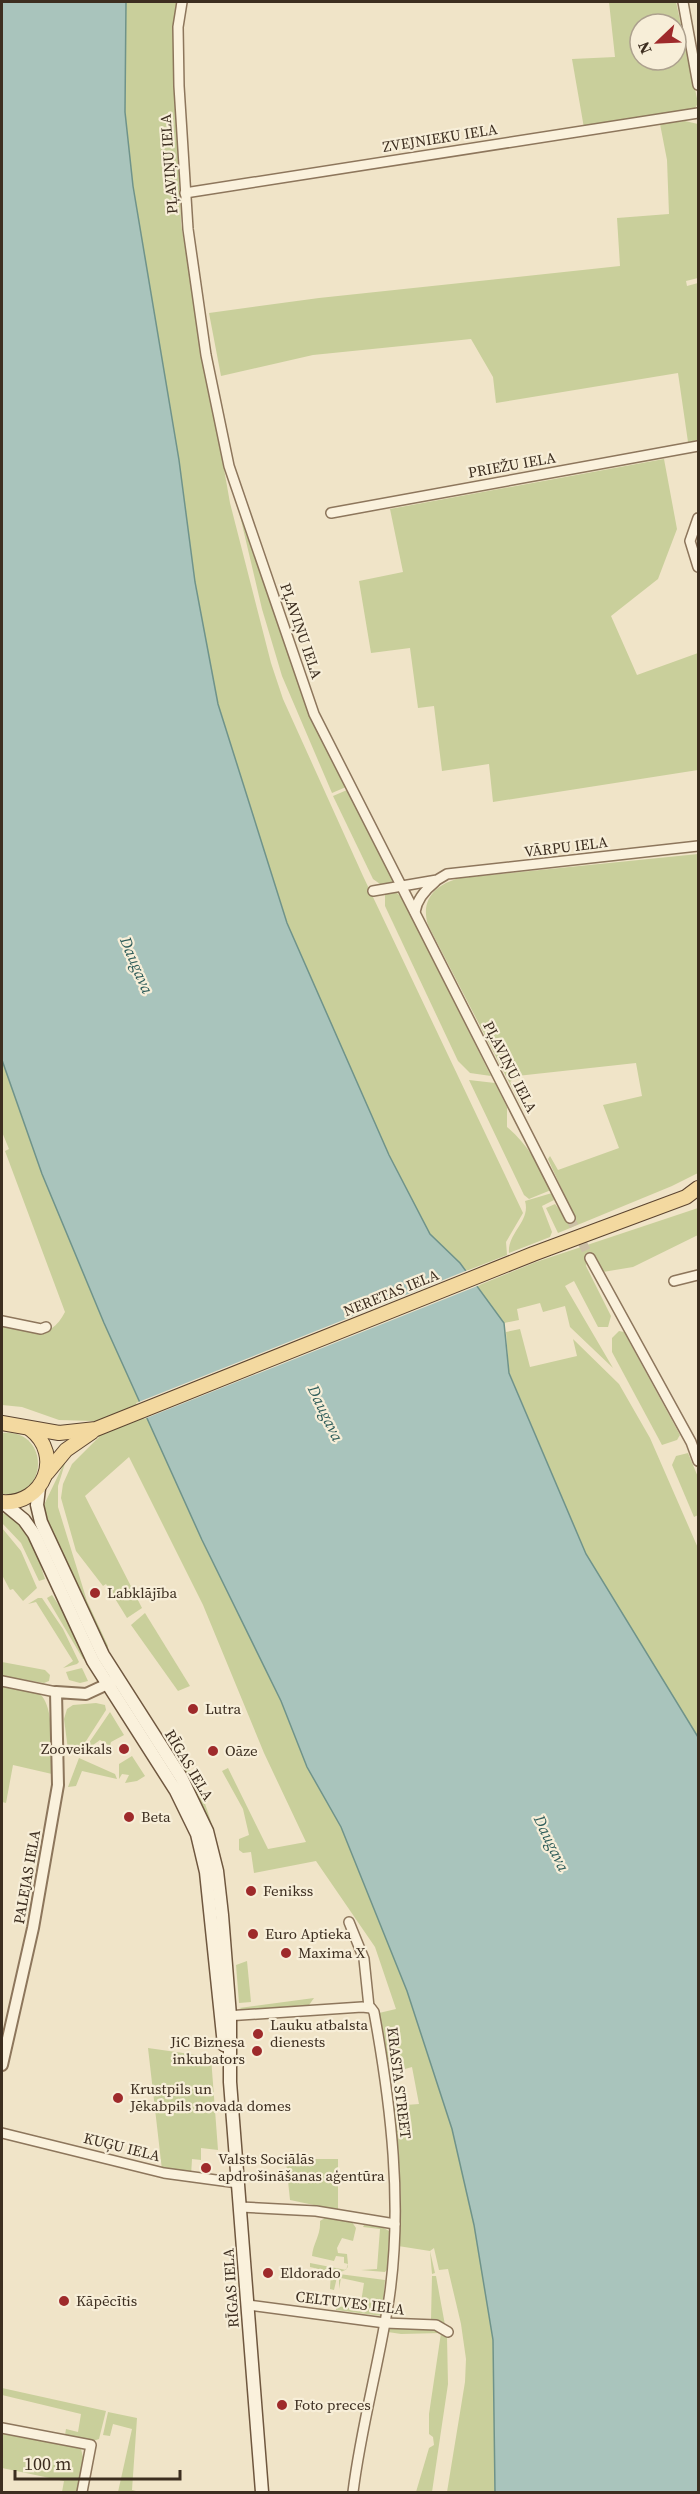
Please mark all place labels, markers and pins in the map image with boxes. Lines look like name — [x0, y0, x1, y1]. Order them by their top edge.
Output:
place label: Labklājība — [107, 1582, 178, 1603]
marker: Labklājība — [88, 1586, 102, 1600]
place label: Lutra — [205, 1698, 241, 1719]
marker: Lutra — [186, 1702, 200, 1716]
place label: Zooveikals — [41, 1738, 112, 1759]
place label: Oāze — [225, 1740, 258, 1761]
marker: Zooveikals — [117, 1742, 131, 1756]
marker: Oāze — [206, 1744, 220, 1758]
place label: Beta — [141, 1806, 171, 1827]
marker: Beta — [122, 1810, 136, 1824]
place label: Fenikss — [263, 1880, 313, 1901]
marker: Fenikss — [244, 1884, 258, 1898]
place label: Euro Aptieka — [265, 1923, 352, 1944]
marker: Euro Aptieka — [246, 1927, 260, 1941]
place label: Maxima X — [298, 1942, 366, 1963]
marker: Maxima X — [279, 1946, 293, 1960]
place label: Lauku atbalsta dienests — [270, 2014, 368, 2052]
marker: Lauku atbalsta dienests — [251, 2027, 265, 2041]
place label: JiC Biznesa inkubators — [169, 2031, 245, 2069]
marker: JiC Biznesa inkubators — [250, 2044, 264, 2058]
place label: Krustpils un Jēkabpils novada domes — [129, 2078, 291, 2116]
marker: Krustpils un Jēkabpils novada domes — [111, 2091, 125, 2105]
place label: Valsts Sociālās apdrošināšanas aģentūra — [218, 2148, 385, 2186]
marker: Valsts Sociālās apdrošināšanas aģentūra — [199, 2161, 213, 2175]
place label: Eldorado — [280, 2262, 341, 2283]
marker: Eldorado — [261, 2266, 275, 2280]
place label: Kāpēcītis — [76, 2290, 137, 2311]
marker: Kāpēcītis — [57, 2294, 71, 2308]
place label: Foto preces — [294, 2394, 371, 2415]
marker: Foto preces — [275, 2398, 289, 2412]

